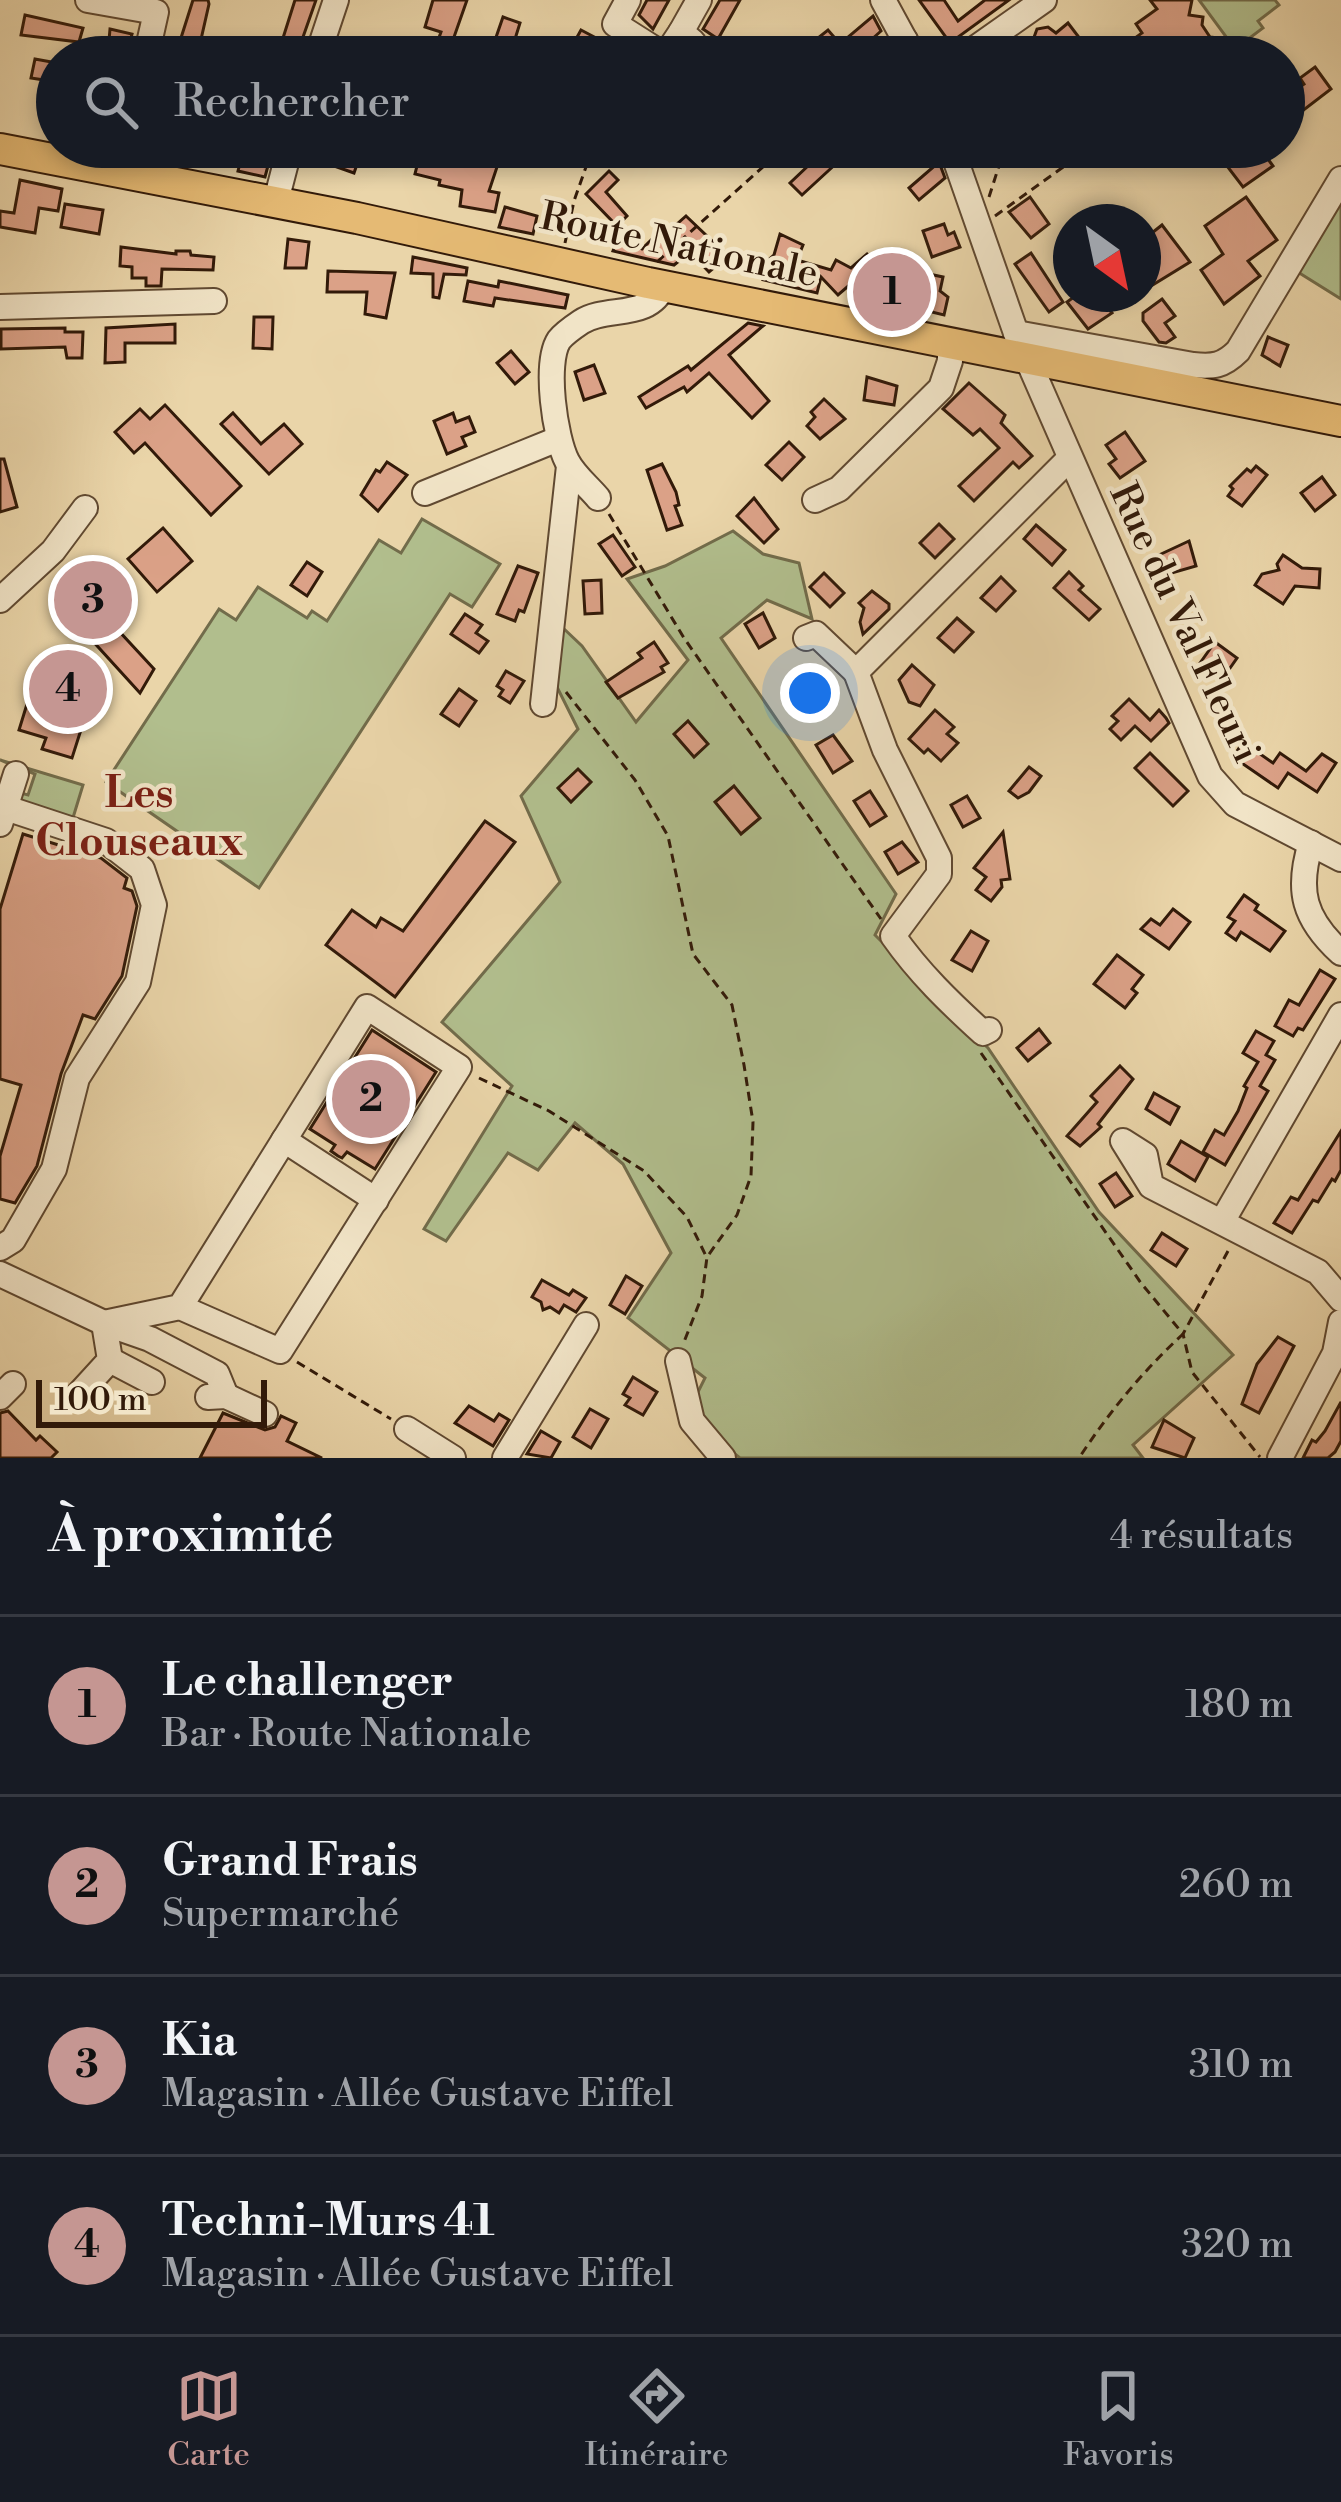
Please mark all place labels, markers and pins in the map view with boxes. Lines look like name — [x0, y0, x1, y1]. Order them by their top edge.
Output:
pin: 1 — [853, 247, 931, 337]
pin: 3 — [54, 555, 132, 645]
pin: 4 — [29, 644, 107, 734]
pin: 2 — [332, 1054, 410, 1144]

